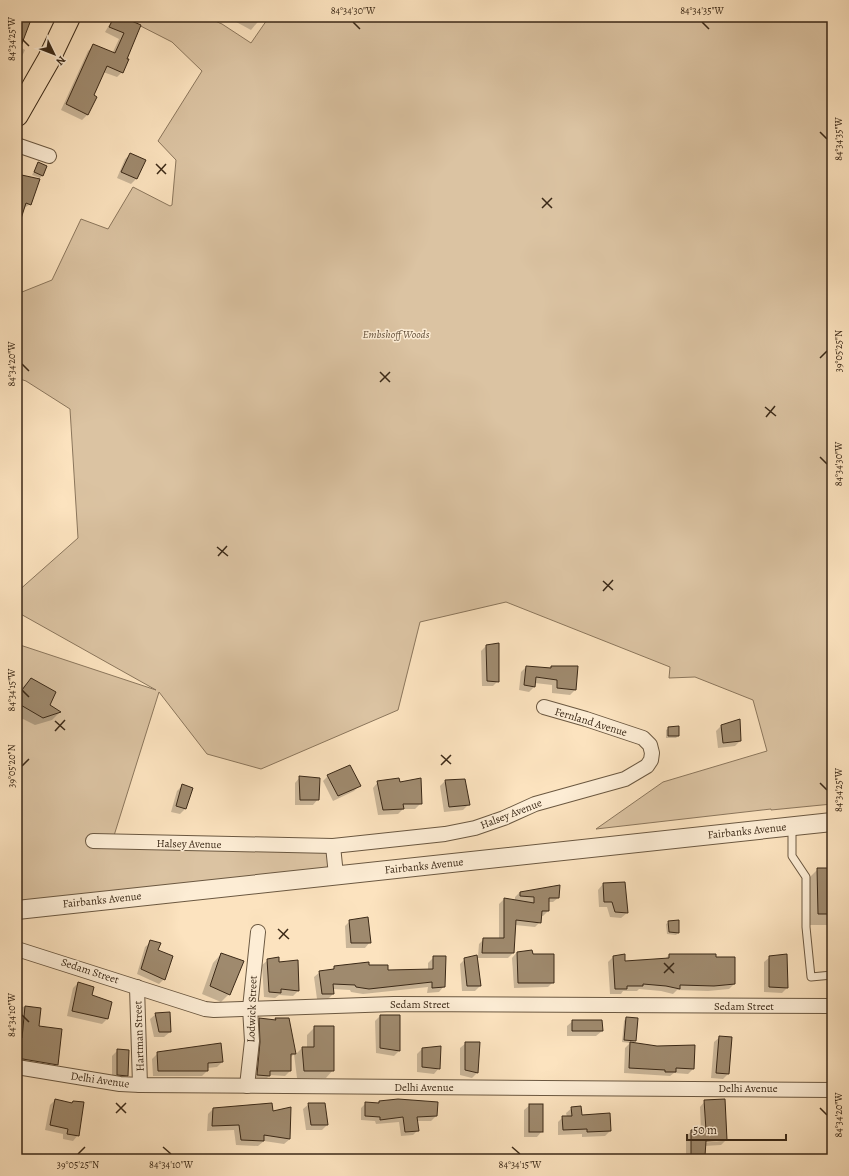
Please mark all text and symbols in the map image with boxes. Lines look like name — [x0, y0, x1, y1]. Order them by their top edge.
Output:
text: 84°34'30"W — [331, 4, 376, 17]
text: 84°34'35"W — [680, 4, 724, 17]
text: 84°34'25"W — [5, 16, 18, 61]
north arrow — [34, 34, 74, 74]
text: N — [53, 52, 69, 69]
text: 84°34'35"W — [832, 117, 845, 161]
park label: Embshoff Woods — [363, 327, 430, 342]
text: 39°05'25"N — [832, 330, 845, 372]
text: 84°34'20"W — [5, 341, 18, 387]
text: 84°34'30"W — [832, 441, 845, 486]
text: 84°34'15"W — [5, 668, 18, 711]
street label: Fernland Avenue — [553, 704, 629, 740]
text: 39°05'20"N — [5, 744, 18, 788]
text: 84°34'25"W — [832, 767, 845, 812]
street label: Halsey Avenue — [478, 795, 544, 833]
street label: Fairbanks Avenue — [707, 819, 787, 843]
street label: Halsey Avenue — [156, 836, 222, 852]
street label: Fairbanks Avenue — [384, 854, 464, 878]
street label: Fairbanks Avenue — [62, 888, 142, 912]
street label: Sedam Street — [59, 955, 121, 988]
street label: Lodwick Street — [243, 975, 261, 1043]
text: 84°34'10"W — [5, 992, 18, 1037]
street label: Sedam Street — [390, 997, 450, 1012]
street label: Sedam Street — [714, 999, 774, 1014]
street label: Hartman Street — [130, 1000, 148, 1072]
street label: Delhi Avenue — [70, 1068, 130, 1092]
street label: Delhi Avenue — [394, 1080, 454, 1095]
street label: Delhi Avenue — [718, 1081, 778, 1096]
text: 84°34'20"W — [832, 1092, 845, 1138]
scale bar — [687, 1116, 786, 1142]
text: 50 m — [693, 1122, 717, 1138]
text: 39°05'25"N — [57, 1158, 99, 1171]
text: 84°34'10"W — [149, 1158, 194, 1171]
text: 84°34'15"W — [499, 1158, 542, 1171]

